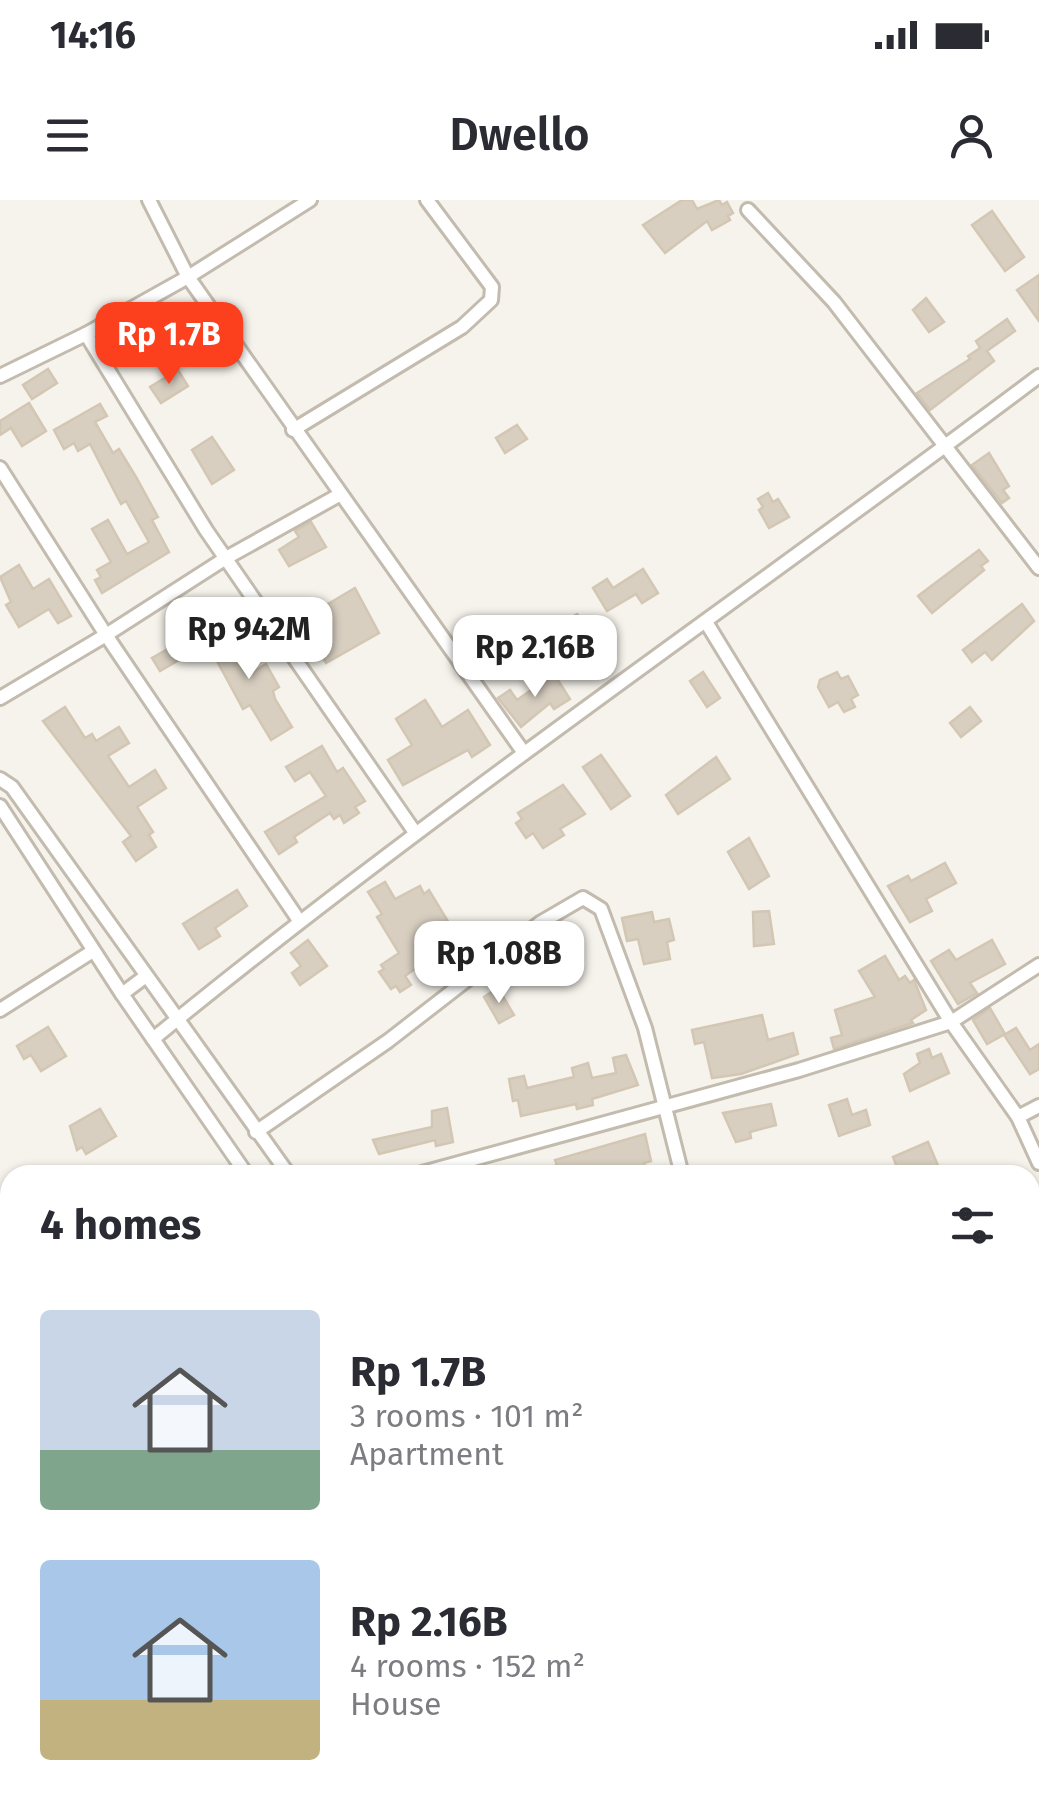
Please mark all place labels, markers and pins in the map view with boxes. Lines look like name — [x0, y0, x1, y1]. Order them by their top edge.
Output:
pin: Rp 1.7B — [77, 302, 261, 387]
pin: Rp 942M — [157, 597, 341, 682]
pin: Rp 2.16B — [432, 615, 638, 700]
pin: Rp 1.08B — [396, 921, 602, 1006]

